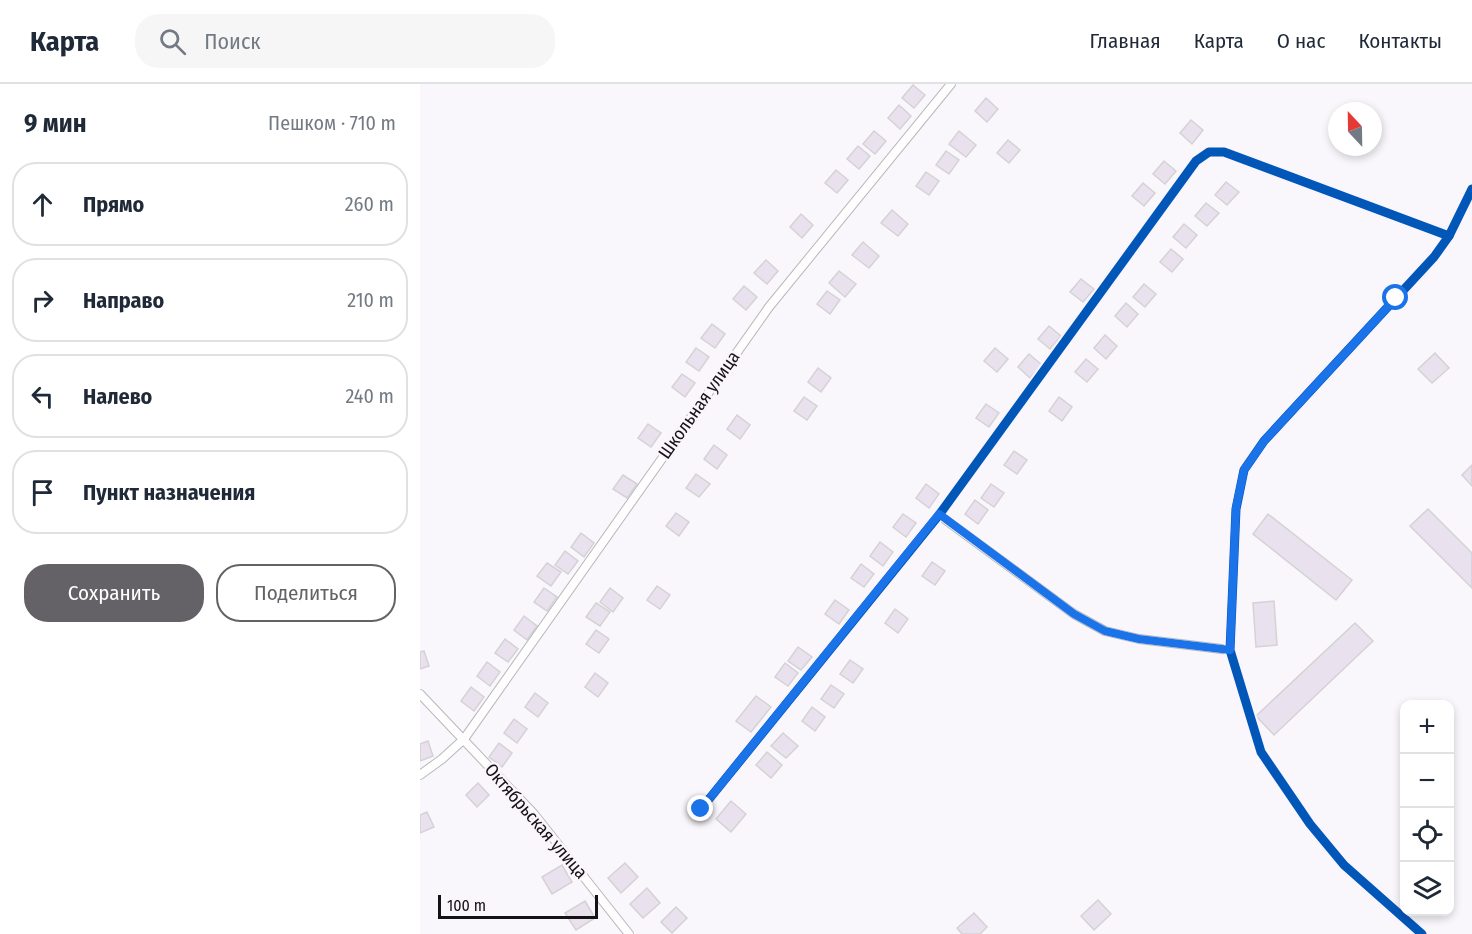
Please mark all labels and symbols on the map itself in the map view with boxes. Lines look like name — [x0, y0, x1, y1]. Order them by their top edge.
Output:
north arrow — [1328, 102, 1382, 156]
route start — [1382, 284, 1408, 310]
street label: Школьная улица — [654, 347, 744, 463]
street label: Октябрьская улица — [480, 759, 592, 883]
route end — [687, 795, 713, 821]
scale bar — [438, 892, 598, 920]

